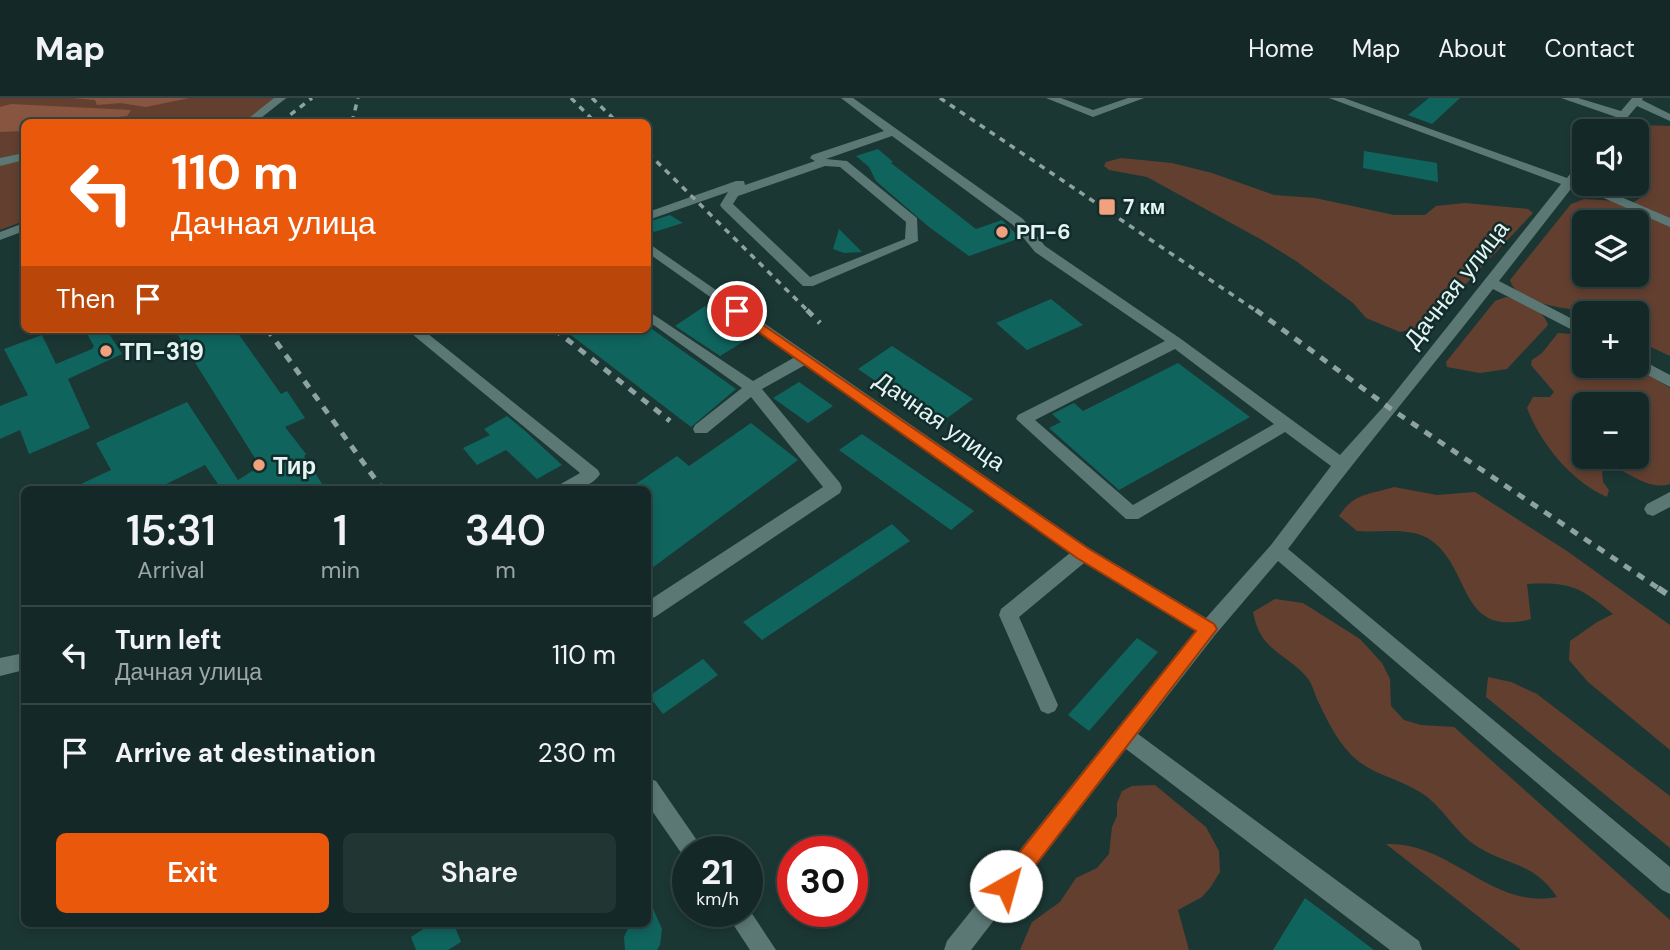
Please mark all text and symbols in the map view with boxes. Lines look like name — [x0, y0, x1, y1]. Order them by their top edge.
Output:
text: Map — [35, 27, 105, 70]
text: Home — [1248, 33, 1314, 64]
text: Map — [1352, 33, 1400, 64]
text: About — [1438, 33, 1507, 64]
text: Contact — [1545, 33, 1635, 64]
map controls — [1572, 119, 1649, 469]
button: sound — [1572, 119, 1649, 196]
text: 110 m — [171, 140, 299, 204]
icon: left — [56, 147, 147, 238]
place label: 7 км — [1123, 193, 1165, 221]
marker: 7 км — [1097, 197, 1117, 217]
text: Дачная улица — [171, 202, 376, 244]
button: layers — [1572, 210, 1649, 287]
street label: Дачная улица — [1397, 213, 1516, 354]
place label: РП-6 — [1016, 218, 1071, 246]
marker: РП-6 — [994, 224, 1010, 240]
icon: arrive — [129, 280, 167, 318]
pin — [707, 281, 767, 341]
text: Then — [56, 282, 115, 316]
icon: arrive — [718, 292, 756, 330]
button: + — [1572, 301, 1649, 378]
place label: ТП-319 — [120, 336, 204, 367]
marker: ТП-319 — [98, 343, 114, 359]
street label: Дачная улица — [868, 364, 1012, 478]
button: − — [1572, 392, 1649, 469]
place label: Тир — [273, 450, 316, 481]
marker: Тир — [251, 457, 267, 473]
text: 15:31 — [126, 503, 216, 558]
text: 1 — [333, 503, 348, 558]
text: 340 — [465, 503, 546, 558]
text: Arrival — [137, 555, 204, 585]
text: min — [321, 555, 360, 585]
text: m — [495, 555, 516, 585]
text: Turn left — [115, 623, 222, 657]
icon: left — [56, 636, 94, 674]
text: 110 m — [552, 638, 616, 672]
text: Дачная улица — [115, 657, 262, 687]
icon: arrive — [56, 734, 94, 772]
text: Arrive at destination — [115, 736, 376, 770]
text: 230 m — [538, 736, 616, 770]
button: Exit — [56, 833, 329, 913]
button: Share — [343, 833, 616, 913]
speed limit sign: 30 — [777, 836, 868, 927]
text: 21 — [701, 849, 734, 895]
position arrow — [969, 849, 1043, 923]
text: km/h — [696, 887, 739, 911]

